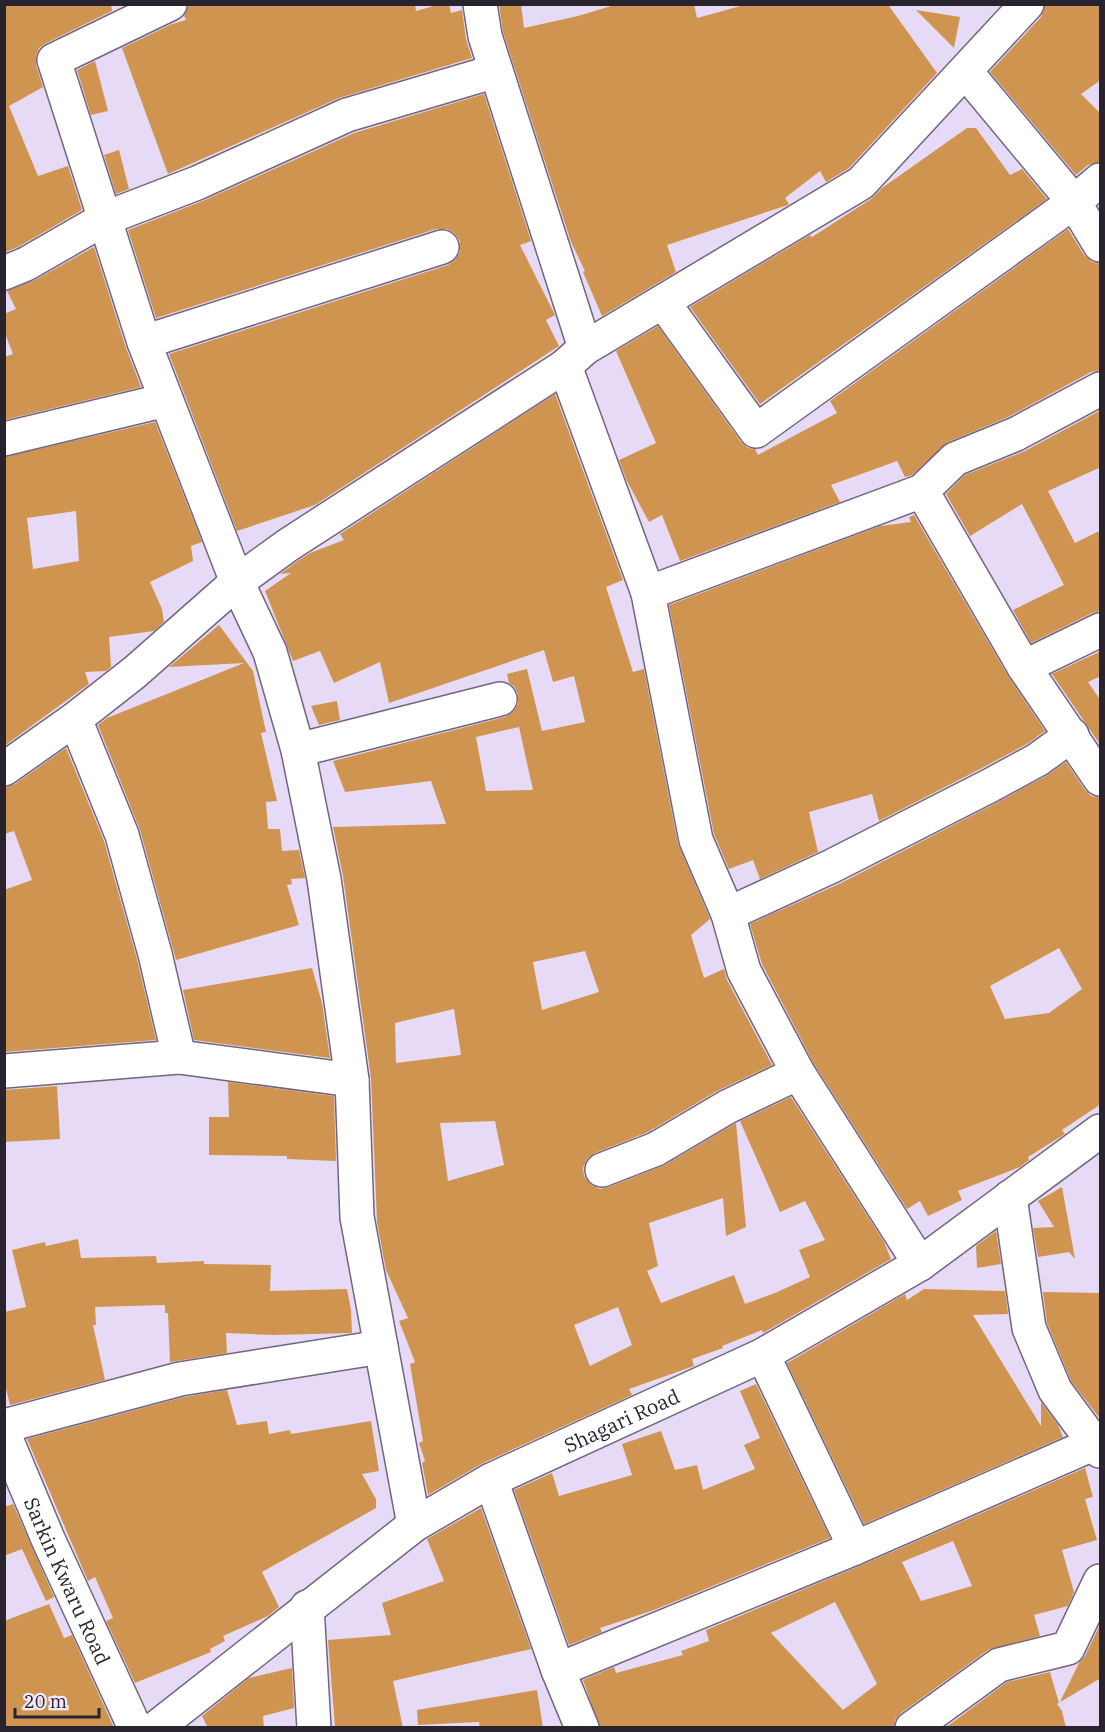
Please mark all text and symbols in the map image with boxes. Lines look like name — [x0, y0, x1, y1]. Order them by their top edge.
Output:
street label: Shagari Road — [559, 1382, 684, 1458]
street label: Sarkin Kwaru Road — [18, 1493, 117, 1669]
scale bar — [15, 1681, 99, 1719]
text: 20 m — [24, 1690, 67, 1713]

